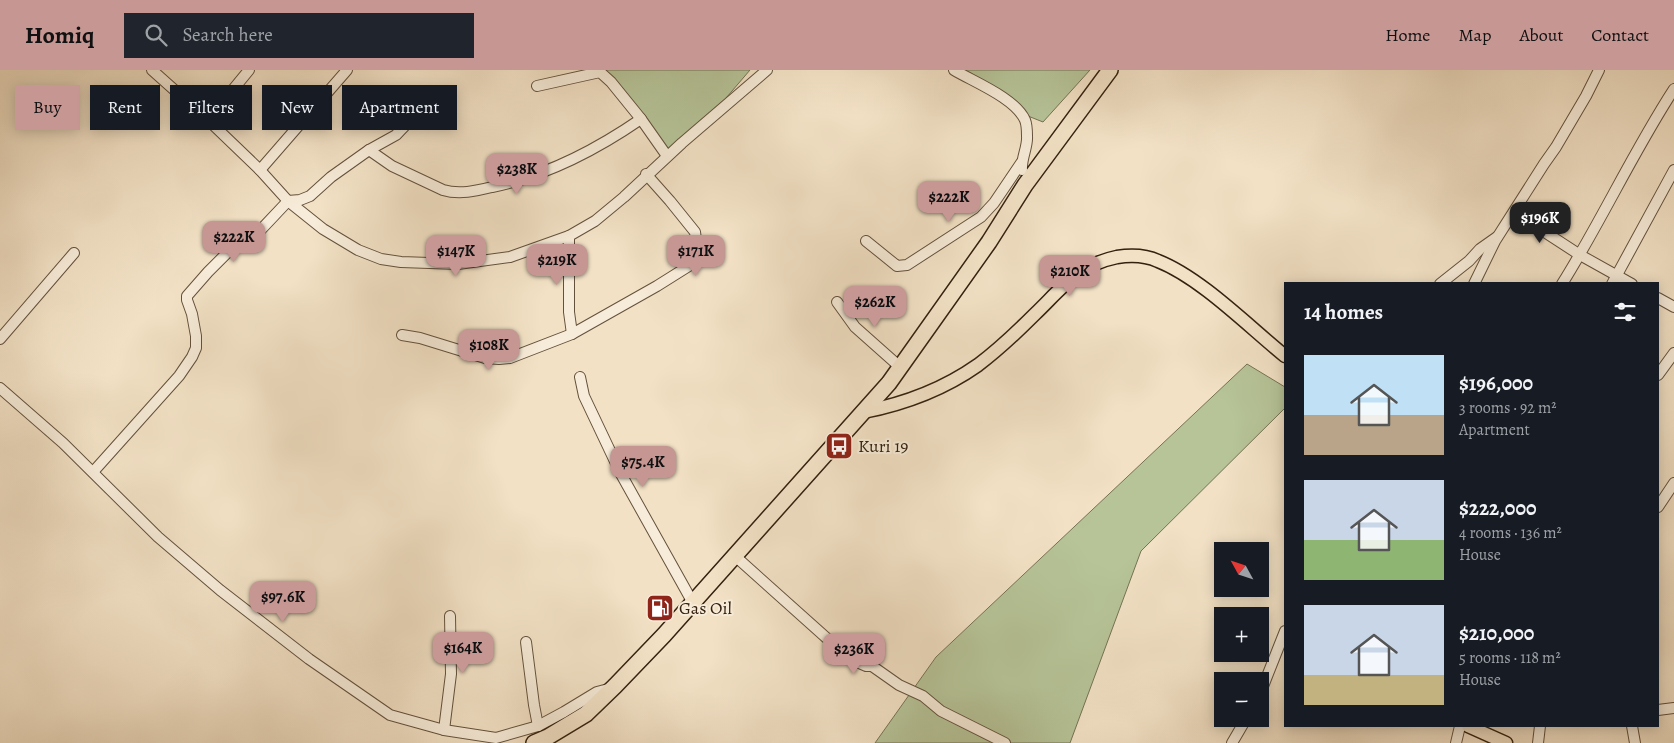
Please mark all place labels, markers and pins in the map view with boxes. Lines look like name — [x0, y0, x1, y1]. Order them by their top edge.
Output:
pin: $238K — [482, 152, 552, 195]
pin: $222K — [914, 180, 984, 223]
pin: $196K — [1505, 202, 1575, 244]
pin: $222K — [199, 220, 269, 263]
pin: $147K — [421, 234, 491, 277]
pin: $171K — [661, 234, 731, 277]
pin: $219K — [522, 244, 592, 286]
pin: $210K — [1035, 254, 1105, 297]
pin: $262K — [840, 286, 910, 328]
pin: $108K — [454, 328, 524, 371]
bus stop icon: Kuri 19 — [824, 431, 854, 461]
place label: Kuri 19 — [858, 434, 909, 458]
pin: $75.4K — [602, 446, 684, 488]
pin: $97.6K — [242, 580, 324, 623]
fuel station icon: Gas Oil — [645, 593, 675, 623]
place label: Gas Oil — [679, 596, 733, 620]
pin: $164K — [428, 632, 498, 674]
pin: $236K — [819, 632, 889, 675]

